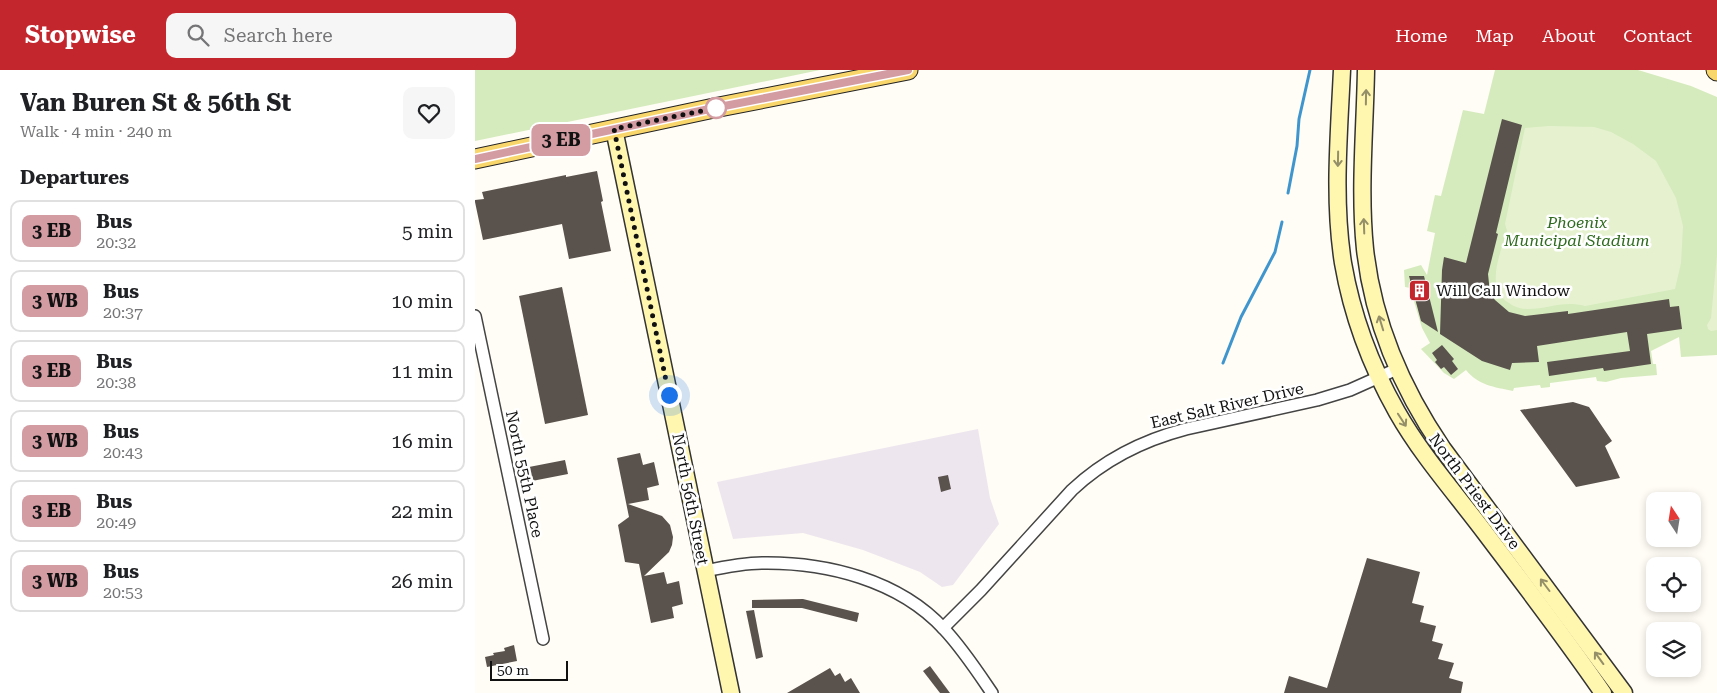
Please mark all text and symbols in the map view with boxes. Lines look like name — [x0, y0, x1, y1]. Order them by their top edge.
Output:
search box — [166, 13, 516, 58]
text: Stopwise — [25, 21, 136, 49]
icon: search — [184, 21, 212, 49]
text: Search here — [224, 24, 333, 47]
text: Home — [1395, 25, 1447, 46]
text: Map — [1475, 25, 1514, 46]
text: About — [1542, 25, 1595, 46]
text: Contact — [1623, 25, 1692, 46]
button: heart — [403, 87, 455, 139]
text: Van Buren St & 56th St — [20, 89, 291, 117]
one-way arrow — [1361, 89, 1370, 105]
unlabelled marker — [705, 97, 727, 119]
text: Walk · 4 min · 240 m — [20, 122, 172, 141]
line badge: 3 EB — [526, 124, 596, 156]
text: 3 EB — [541, 129, 581, 150]
one-way arrow — [1334, 151, 1343, 167]
text: Departures — [20, 166, 129, 189]
text: Bus — [96, 210, 132, 233]
park label: Phoenix Municipal Stadium — [1503, 213, 1650, 250]
one-way arrow — [1359, 218, 1368, 234]
text: 3 EB — [32, 220, 71, 241]
text: 5 min — [402, 220, 453, 243]
text: 20:32 — [96, 233, 136, 252]
building icon: Will Call Window — [1408, 278, 1432, 302]
text: Bus — [103, 280, 139, 303]
place label: Will Call Window — [1436, 281, 1571, 300]
text: 3 WB — [32, 290, 78, 311]
text: 10 min — [391, 290, 453, 313]
text: 20:37 — [103, 303, 143, 322]
one-way arrow — [1376, 316, 1385, 331]
text: Bus — [96, 350, 132, 373]
text: 3 EB — [32, 360, 71, 381]
text: 11 min — [391, 360, 453, 383]
text: 20:38 — [96, 373, 136, 392]
street label: East Salt River Drive — [1149, 379, 1306, 432]
your location — [657, 383, 682, 408]
street label: North 55th Place — [502, 409, 547, 540]
one-way arrow — [1397, 412, 1407, 426]
text: Bus — [103, 420, 139, 443]
text: 3 WB — [32, 430, 78, 451]
text: 16 min — [391, 430, 453, 453]
street label: North Priest Drive — [1425, 430, 1524, 553]
street label: North 56th Street — [668, 432, 713, 567]
text: 20:43 — [103, 443, 143, 462]
text: Bus — [96, 490, 132, 513]
north arrow — [1646, 492, 1701, 548]
map controls — [1646, 492, 1701, 677]
text: 3 EB — [32, 500, 71, 521]
text: 22 min — [391, 500, 453, 523]
text: 20:49 — [96, 513, 136, 532]
button: locate — [1646, 557, 1701, 612]
text: Bus — [103, 560, 139, 583]
text: 3 WB — [32, 570, 78, 591]
text: 26 min — [391, 570, 453, 593]
one-way arrow — [1539, 579, 1550, 592]
text: 20:53 — [103, 583, 143, 602]
button: layers — [1646, 622, 1701, 677]
one-way arrow — [1594, 651, 1604, 665]
scale bar — [490, 658, 567, 681]
text: 50 m — [497, 662, 529, 678]

